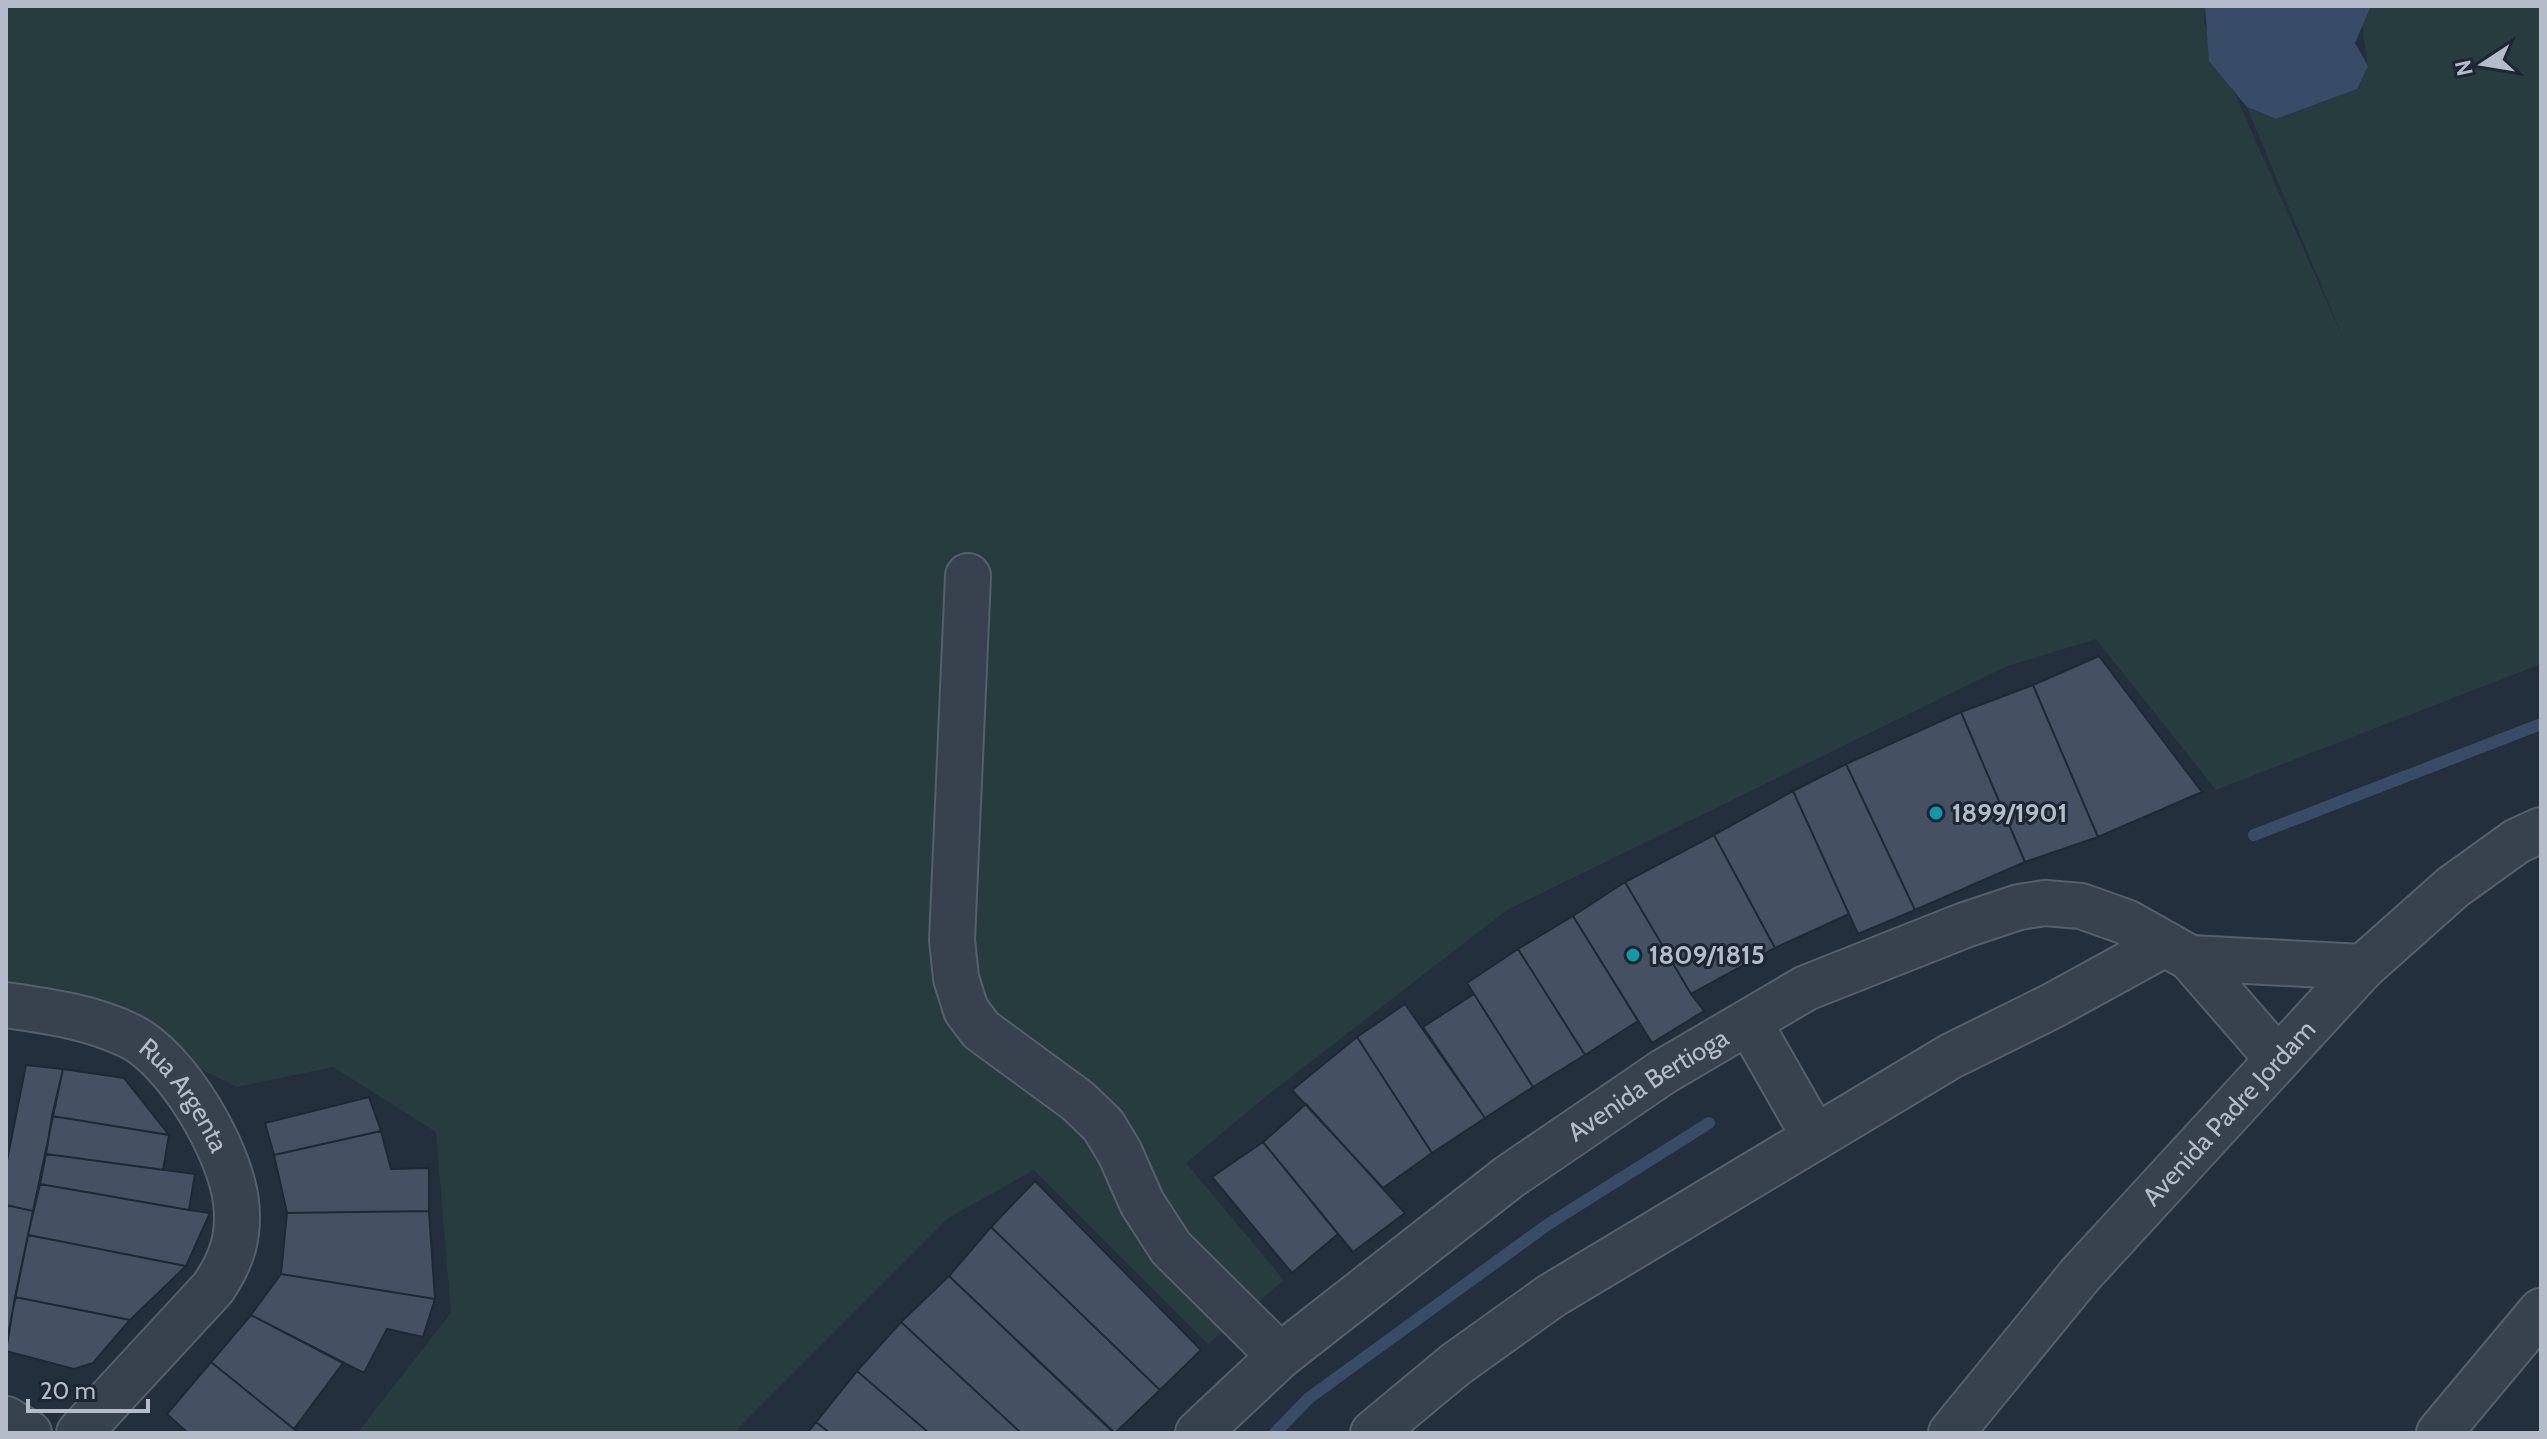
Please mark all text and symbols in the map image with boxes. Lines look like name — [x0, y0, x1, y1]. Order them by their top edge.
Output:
north arrow — [2443, 24, 2523, 104]
text: N — [2449, 58, 2479, 78]
place label: 1899/1901 — [1952, 797, 2067, 829]
marker: 1899/1901 — [1927, 804, 1945, 822]
place label: 1809/1815 — [1649, 939, 1765, 971]
marker: 1809/1815 — [1624, 946, 1642, 964]
street label: Avenida Padre Jordam — [2136, 1014, 2322, 1212]
street label: Avenida Bertioga — [1561, 1021, 1734, 1148]
street label: Rua Argenta — [133, 1031, 235, 1158]
scale bar — [28, 1363, 148, 1413]
text: 20 m — [40, 1376, 96, 1405]

